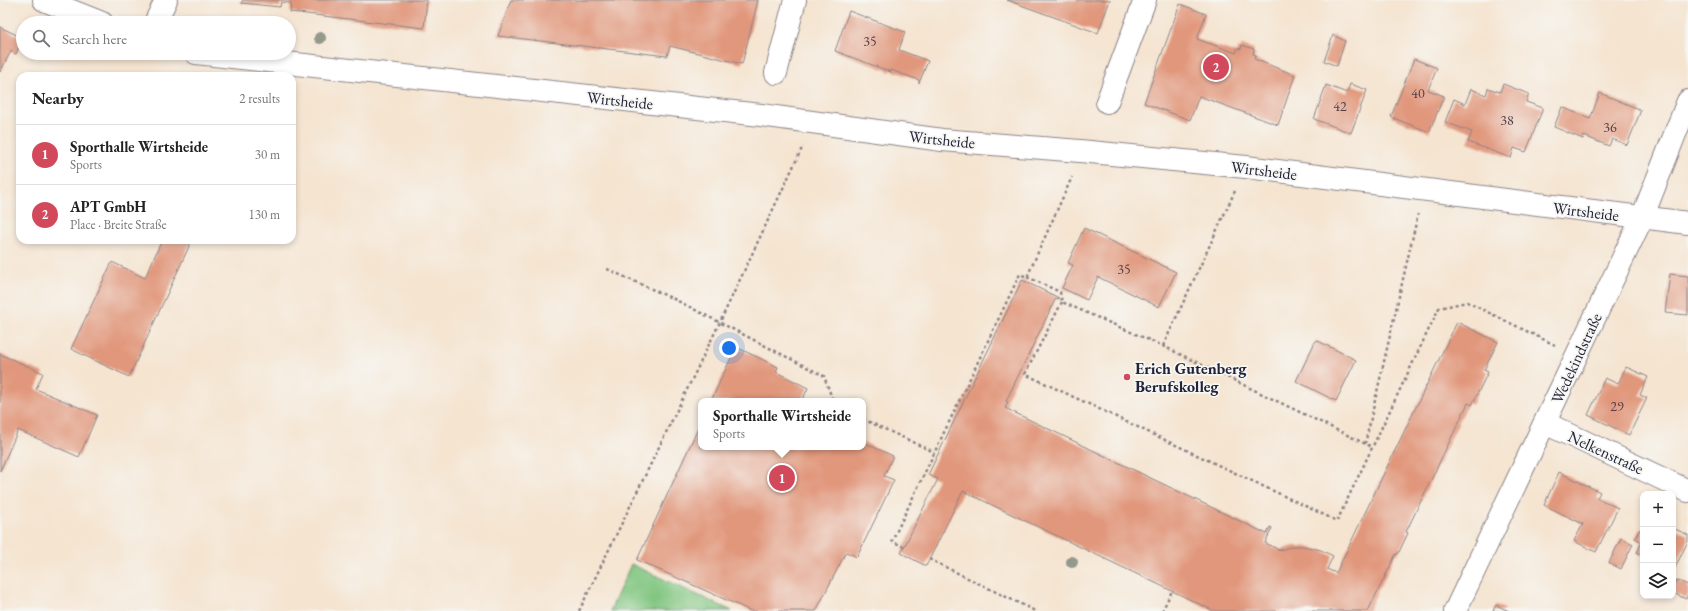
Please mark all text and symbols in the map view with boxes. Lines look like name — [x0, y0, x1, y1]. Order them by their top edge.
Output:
search box — [16, 16, 296, 60]
icon: search — [30, 27, 52, 49]
text: Search here — [62, 29, 127, 48]
house number: 35 — [863, 32, 877, 50]
pin: 2 — [1203, 52, 1229, 82]
house number: 40 — [1411, 84, 1425, 102]
text: Nearby — [32, 87, 84, 109]
street label: Wirtsheide — [586, 87, 654, 114]
text: 2 results — [239, 90, 280, 107]
house number: 42 — [1333, 97, 1347, 115]
house number: 38 — [1500, 111, 1514, 129]
house number: 36 — [1603, 118, 1617, 136]
street label: Wirtsheide — [908, 126, 976, 153]
text: Sporthalle Wirtsheide — [70, 137, 208, 156]
text: 1 — [42, 146, 48, 163]
text: 30 m — [255, 146, 280, 163]
text: Sports — [70, 156, 102, 173]
street label: Wirtsheide — [1230, 156, 1298, 185]
text: APT GmbH — [70, 197, 146, 216]
street label: Wirtsheide — [1552, 197, 1620, 226]
text: 2 — [42, 206, 48, 223]
text: 130 m — [249, 206, 280, 223]
text: Place · Breite Straße — [70, 216, 167, 233]
house number: 35 — [1117, 260, 1131, 278]
street label: Wedekindstraße — [1546, 310, 1607, 407]
your location — [719, 338, 739, 358]
place label: Erich Gutenberg Berufskolleg — [1135, 358, 1248, 397]
marker: Erich Gutenberg Berufskolleg — [1122, 372, 1132, 382]
house number: 29 — [1610, 397, 1624, 415]
popup — [698, 398, 866, 450]
text: Sporthalle Wirtsheide — [713, 406, 851, 425]
text: Sports — [713, 425, 745, 442]
street label: Nelkenstraße — [1565, 426, 1647, 479]
pin: 1 — [769, 463, 795, 493]
map controls — [1640, 491, 1676, 599]
button: + — [1640, 491, 1676, 527]
button: − — [1640, 527, 1676, 563]
button: layers — [1640, 563, 1676, 599]

